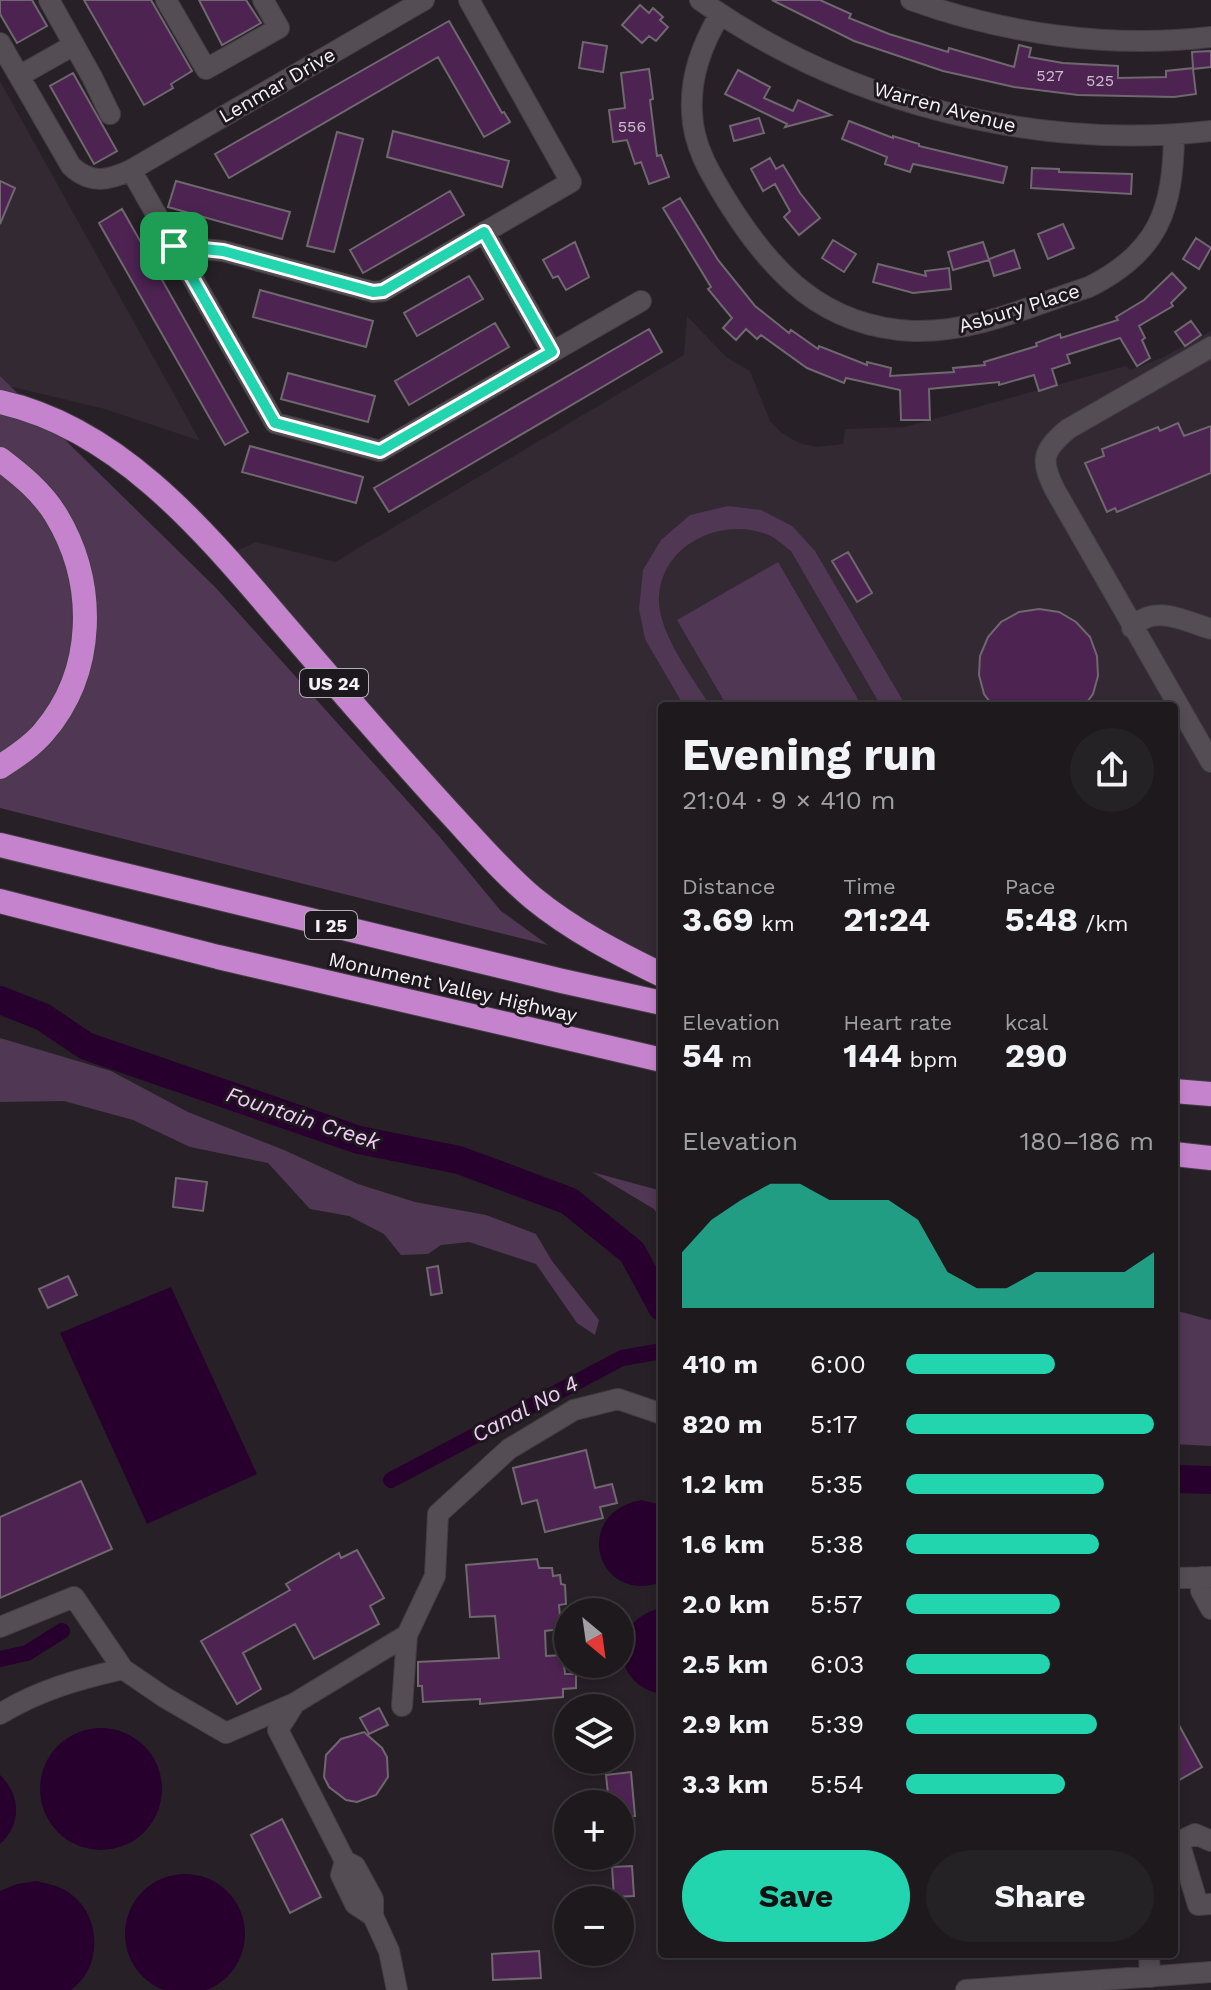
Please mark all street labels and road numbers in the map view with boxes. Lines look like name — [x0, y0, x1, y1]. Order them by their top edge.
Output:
street label: Lenmar Drive — [215, 42, 339, 128]
street label: Warren Avenue — [871, 76, 1019, 138]
street label: Asbury Place — [955, 278, 1083, 338]
road number: US 24 — [300, 669, 368, 697]
road number: I 25 — [305, 911, 357, 939]
street label: Monument Valley Highway — [326, 947, 580, 1027]

